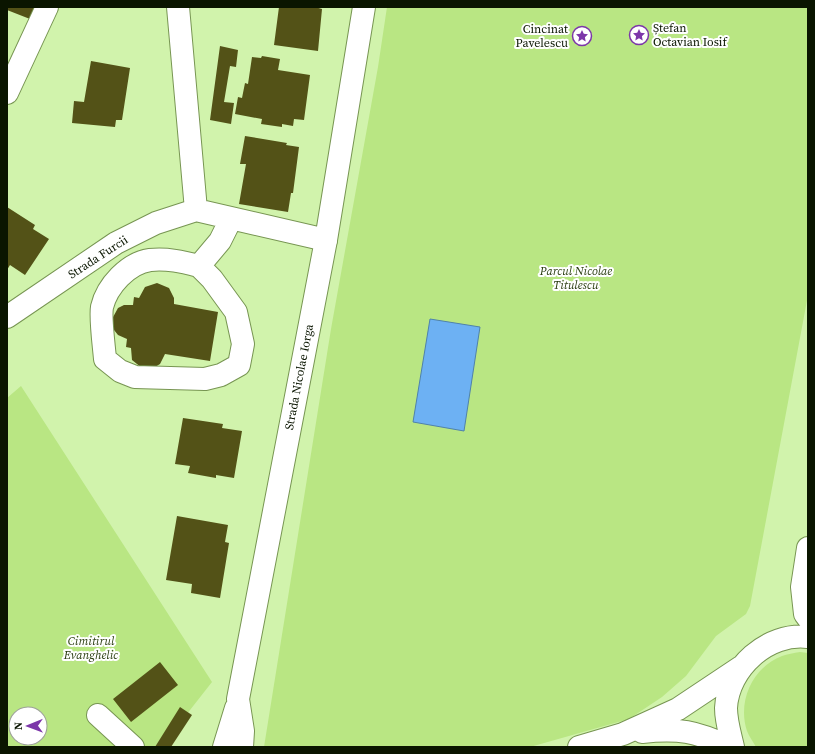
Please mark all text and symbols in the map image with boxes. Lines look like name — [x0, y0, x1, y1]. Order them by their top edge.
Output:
place label: Ștefan Octavian Iosif — [653, 20, 728, 50]
place label: Cincinat Pavelescu — [515, 21, 568, 51]
place icon: Ștefan Octavian Iosif — [628, 24, 650, 46]
place icon: Cincinat Pavelescu — [571, 25, 593, 47]
street label: Strada Furcii — [65, 231, 131, 282]
park label: Parcul Nicolae Titulescu — [539, 263, 612, 293]
street label: Strada Nicolae Iorga — [281, 322, 317, 431]
park label: Cimitirul Evanghelic — [63, 633, 118, 663]
north arrow — [8, 706, 48, 746]
text: N — [11, 722, 26, 730]

